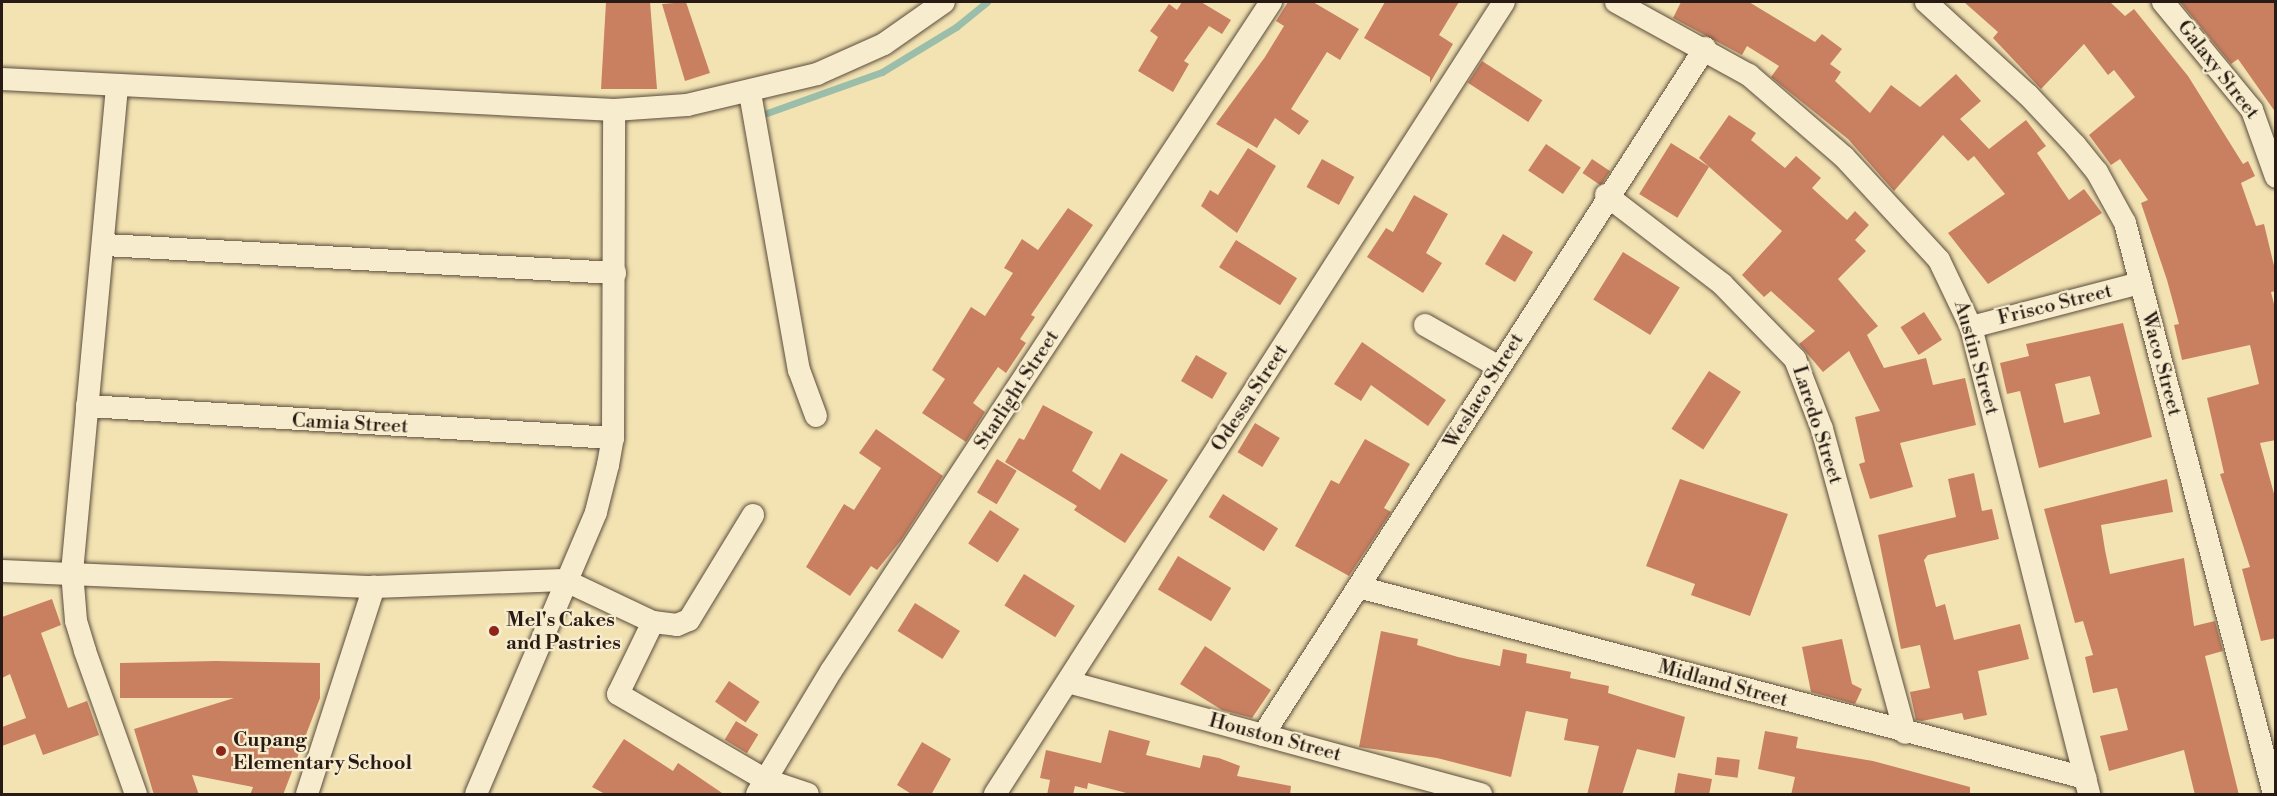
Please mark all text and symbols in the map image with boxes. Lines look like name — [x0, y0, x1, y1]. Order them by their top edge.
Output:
street label: Galaxy Street — [2172, 16, 2264, 124]
street label: Frisco Street — [1995, 279, 2115, 331]
street label: Austin Street — [1948, 298, 2004, 418]
street label: Waco Street — [2136, 309, 2186, 419]
street label: Starlight Street — [969, 326, 1065, 454]
street label: Weslaco Street — [1439, 329, 1529, 453]
street label: Odessa Street — [1206, 340, 1294, 456]
street label: Laredo Street — [1787, 363, 1847, 487]
street label: Camia Street — [291, 409, 409, 439]
place label: Mel's Cakes and Pastries — [506, 608, 621, 655]
marker: Mel's Cakes and Pastries — [487, 624, 501, 638]
street label: Midland Street — [1655, 655, 1791, 713]
street label: Houston Street — [1206, 709, 1344, 767]
place label: Cupang Elementary School — [233, 728, 412, 775]
marker: Cupang Elementary School — [214, 744, 228, 758]

